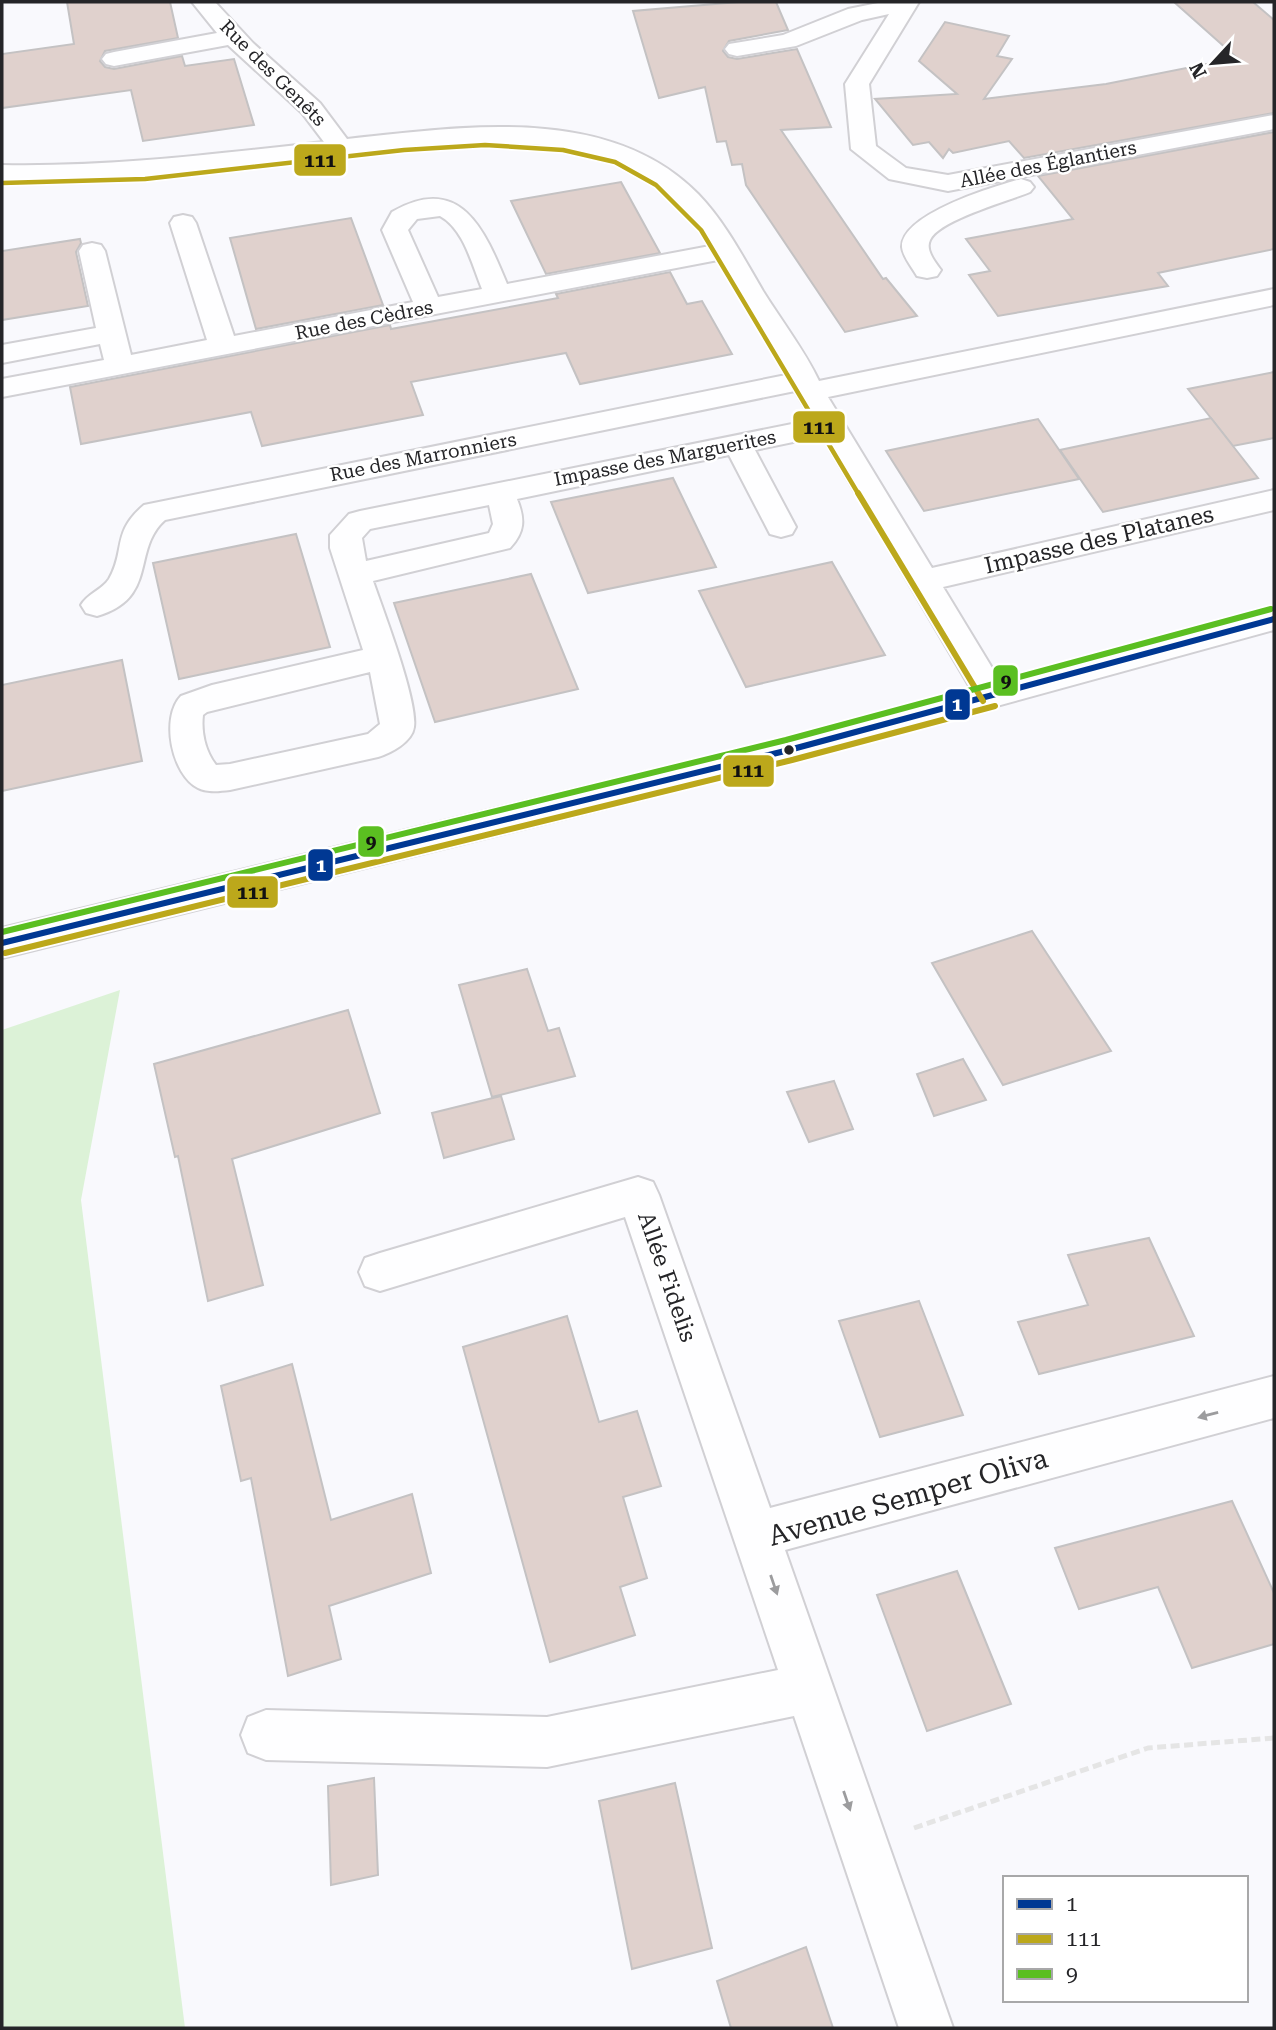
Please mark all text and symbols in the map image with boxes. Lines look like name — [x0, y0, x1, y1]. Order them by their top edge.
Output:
street label: Rue des Genêts — [215, 15, 331, 131]
north arrow — [1178, 28, 1248, 98]
text: N — [1184, 58, 1212, 82]
street label: Allée des Églantiers — [958, 136, 1138, 192]
line badge: 111 — [293, 143, 347, 177]
text: 111 — [304, 149, 336, 172]
street label: Rue des Cèdres — [293, 295, 435, 345]
line badge: 111 — [792, 410, 846, 444]
text: 111 — [803, 416, 835, 439]
street label: Impasse des Marguerites — [552, 425, 778, 491]
street label: Rue des Marronniers — [328, 428, 518, 486]
street label: Impasse des Platanes — [982, 500, 1216, 580]
line badge: 9 — [992, 664, 1019, 697]
text: 9 — [1001, 669, 1012, 692]
line badge: 1 — [944, 688, 971, 721]
text: 1 — [952, 693, 963, 716]
unlabelled marker — [782, 743, 796, 757]
line badge: 111 — [722, 754, 775, 788]
text: 111 — [732, 759, 764, 782]
line badge: 9 — [357, 825, 385, 858]
text: 9 — [366, 830, 377, 853]
line badge: 1 — [307, 848, 334, 882]
text: 1 — [316, 854, 327, 877]
line badge: 111 — [226, 875, 279, 909]
text: 111 — [237, 881, 269, 904]
street label: Allée Fidelis — [632, 1209, 702, 1346]
one-way arrow — [1197, 1410, 1219, 1421]
street label: Avenue Semper Oliva — [764, 1441, 1052, 1553]
one-way arrow — [769, 1575, 780, 1596]
one-way arrow — [842, 1790, 853, 1811]
legend — [1003, 1876, 1248, 2002]
text: 1 — [1066, 1892, 1078, 1916]
text: 111 — [1066, 1927, 1101, 1951]
text: 9 — [1066, 1962, 1078, 1986]

